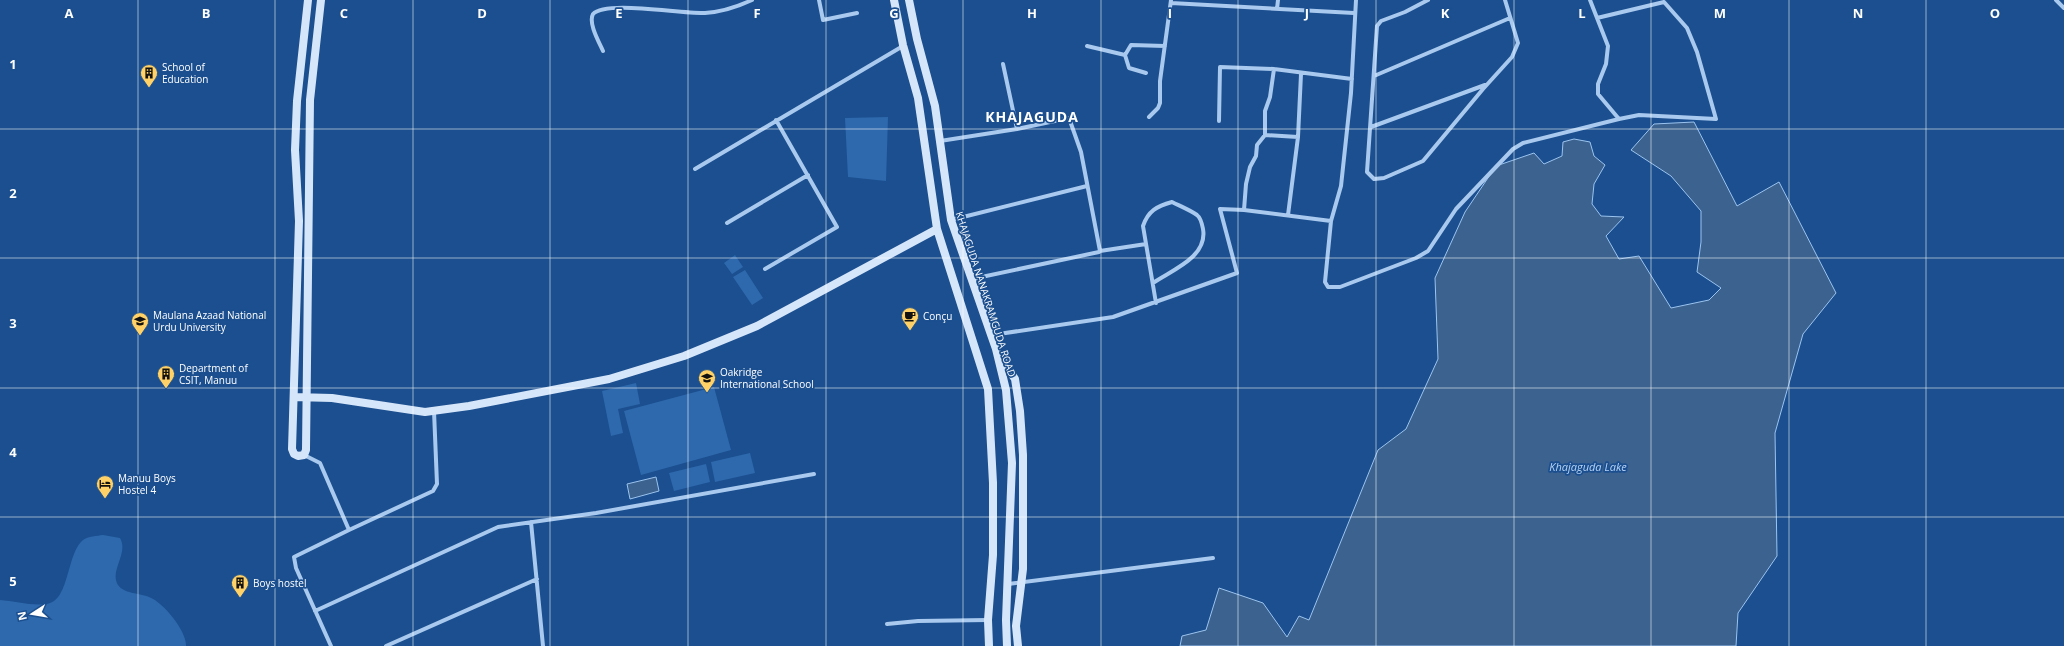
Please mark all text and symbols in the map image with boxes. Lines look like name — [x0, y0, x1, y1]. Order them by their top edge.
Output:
text: A — [65, 4, 74, 22]
text: B — [202, 4, 211, 22]
text: C — [340, 4, 348, 22]
text: D — [477, 4, 487, 22]
text: E — [615, 4, 623, 22]
text: F — [753, 4, 761, 22]
text: G — [889, 4, 899, 22]
text: H — [1027, 4, 1037, 22]
text: I — [1168, 4, 1172, 22]
text: J — [1304, 4, 1309, 22]
text: K — [1441, 4, 1450, 22]
text: L — [1578, 4, 1586, 22]
text: M — [1714, 4, 1726, 22]
text: N — [1853, 4, 1863, 22]
text: O — [1990, 4, 2000, 22]
text: 1 — [9, 55, 17, 73]
place label: School of Education — [162, 60, 208, 86]
building icon: School of Education — [139, 63, 159, 88]
district label: KHAJAGUDA — [985, 107, 1079, 126]
text: 2 — [9, 184, 17, 202]
street label: KHAJAGUDA NANAKRAMGUDA ROAD — [953, 209, 1019, 379]
cafe icon: Conçu — [900, 306, 920, 331]
place label: Maulana Azaad National Urdu University — [153, 308, 266, 334]
place label: Conçu — [923, 309, 952, 323]
school or university icon: Maulana Azaad National Urdu University — [130, 311, 150, 336]
text: 3 — [9, 314, 17, 332]
place label: Department of CSIT, Manuu — [179, 361, 248, 387]
building icon: Department of CSIT, Manuu — [156, 364, 176, 389]
place label: Oakridge International School — [720, 365, 814, 391]
school or university icon: Oakridge International School — [697, 368, 717, 393]
text: 4 — [9, 443, 17, 461]
water label: Khajaguda Lake — [1549, 459, 1627, 474]
place label: Manuu Boys Hostel 4 — [118, 471, 176, 497]
hotel icon: Manuu Boys Hostel 4 — [95, 474, 115, 499]
text: 5 — [9, 572, 17, 590]
building icon: Boys hostel — [230, 573, 250, 598]
place label: Boys hostel — [253, 576, 306, 590]
north arrow — [12, 594, 52, 634]
text: N — [13, 610, 30, 622]

